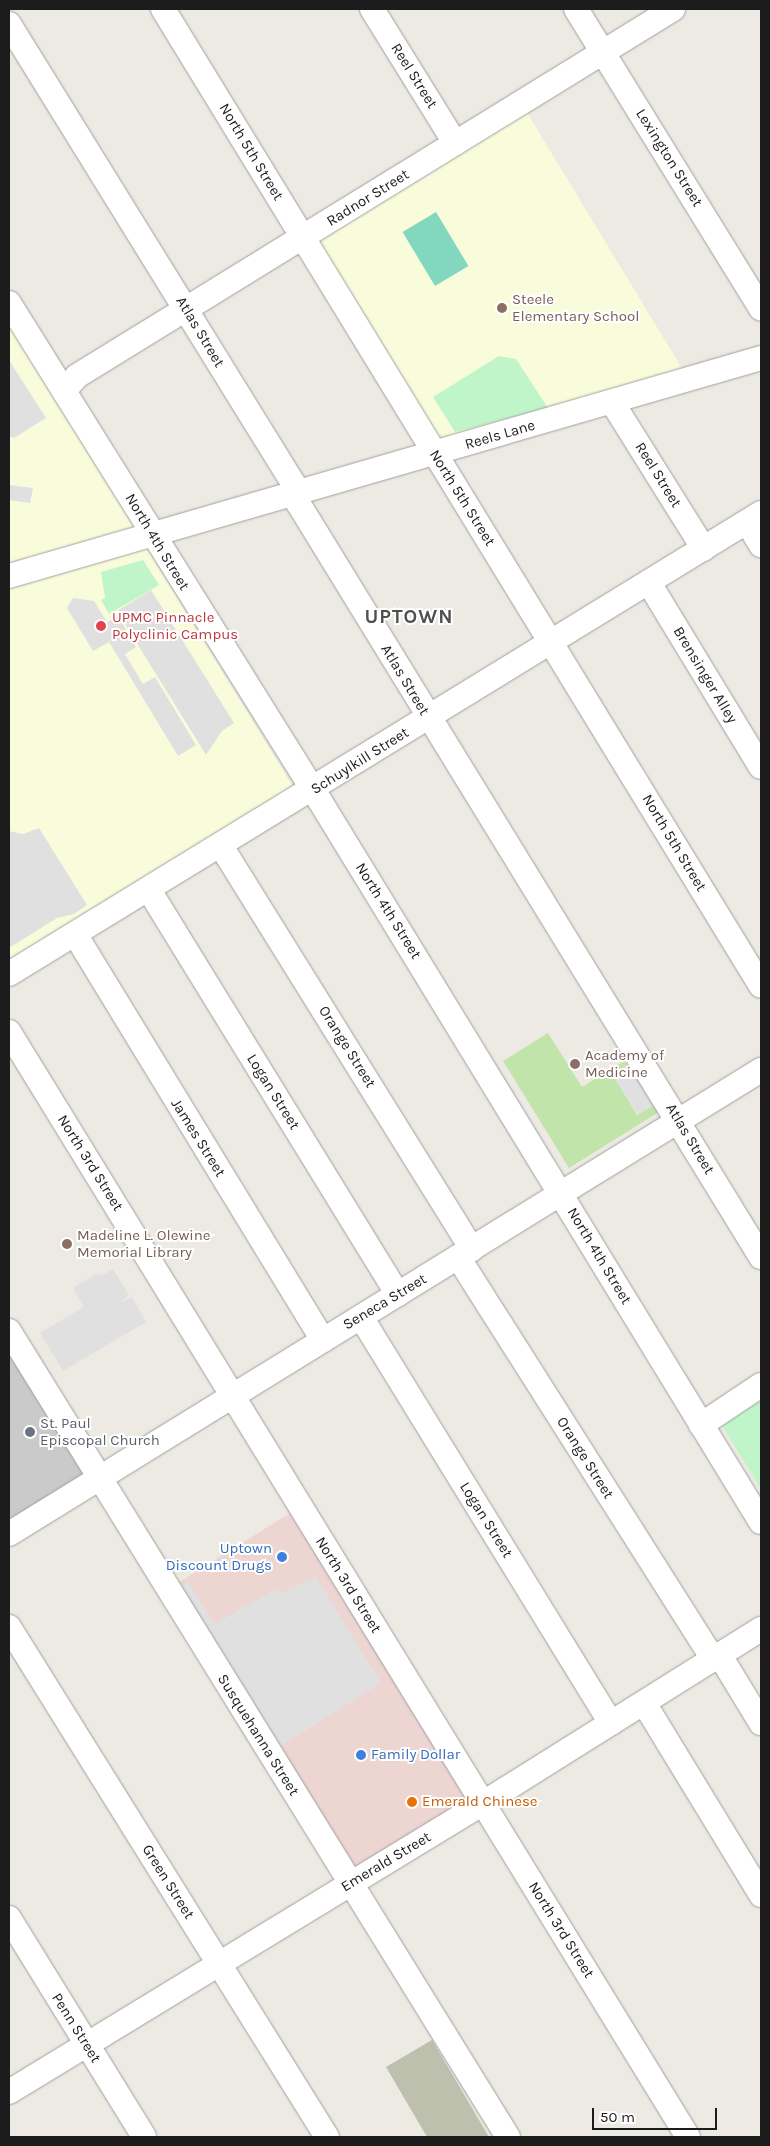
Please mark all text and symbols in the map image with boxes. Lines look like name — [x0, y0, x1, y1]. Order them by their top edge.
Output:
street label: Reel Street — [387, 40, 441, 112]
street label: North 5th Street — [215, 100, 287, 204]
street label: Lexington Street — [632, 106, 706, 210]
street label: Radnor Street — [323, 166, 413, 230]
place label: Steele Elementary School — [512, 290, 639, 325]
street label: Atlas Street — [172, 293, 228, 371]
marker: Steele Elementary School — [496, 302, 508, 314]
street label: Reels Lane — [463, 416, 537, 454]
street label: Reel Street — [631, 439, 685, 511]
street label: North 5th Street — [425, 447, 499, 549]
street label: North 4th Street — [121, 490, 193, 594]
district label: UPTOWN — [364, 604, 454, 628]
place label: UPMC Pinnacle Polyclinic Campus — [112, 608, 238, 643]
marker: UPMC Pinnacle Polyclinic Campus — [94, 619, 108, 633]
street label: Brensinger Alley — [669, 623, 741, 727]
street label: Atlas Street — [377, 641, 433, 719]
street label: Schuylkill Street — [308, 724, 412, 798]
street label: North 5th Street — [638, 791, 710, 895]
street label: North 4th Street — [351, 860, 425, 962]
street label: Orange Street — [315, 1003, 379, 1091]
place label: Academy of Medicine — [585, 1046, 664, 1081]
street label: Logan Street — [243, 1051, 303, 1133]
marker: Academy of Medicine — [569, 1058, 581, 1070]
street label: James Street — [167, 1096, 229, 1180]
street label: Atlas Street — [662, 1100, 718, 1178]
street label: North 3rd Street — [53, 1112, 127, 1214]
street label: North 4th Street — [563, 1204, 635, 1308]
place label: Madeline L. Olewine Memorial Library — [77, 1226, 210, 1261]
marker: Madeline L. Olewine Memorial Library — [61, 1238, 73, 1250]
street label: Seneca Street — [340, 1270, 430, 1334]
place label: St. Paul Episcopal Church — [40, 1414, 160, 1449]
street label: Orange Street — [553, 1414, 617, 1502]
marker: St. Paul Episcopal Church — [24, 1426, 36, 1438]
street label: Logan Street — [456, 1479, 516, 1561]
street label: North 3rd Street — [311, 1534, 385, 1636]
place label: Uptown Discount Drugs — [166, 1539, 272, 1574]
marker: Uptown Discount Drugs — [276, 1551, 288, 1563]
street label: Susquehanna Street — [213, 1671, 303, 1799]
place label: Family Dollar — [371, 1746, 460, 1764]
marker: Family Dollar — [355, 1749, 367, 1761]
place label: Emerald Chinese — [422, 1793, 538, 1811]
marker: Emerald Chinese — [406, 1796, 418, 1808]
street label: Emerald Street — [338, 1828, 434, 1896]
street label: Green Street — [138, 1841, 198, 1923]
street label: North 3rd Street — [524, 1879, 598, 1981]
street label: Penn Street — [47, 1990, 105, 2066]
scale bar — [595, 2098, 720, 2130]
text: 50 m — [600, 2108, 635, 2126]

